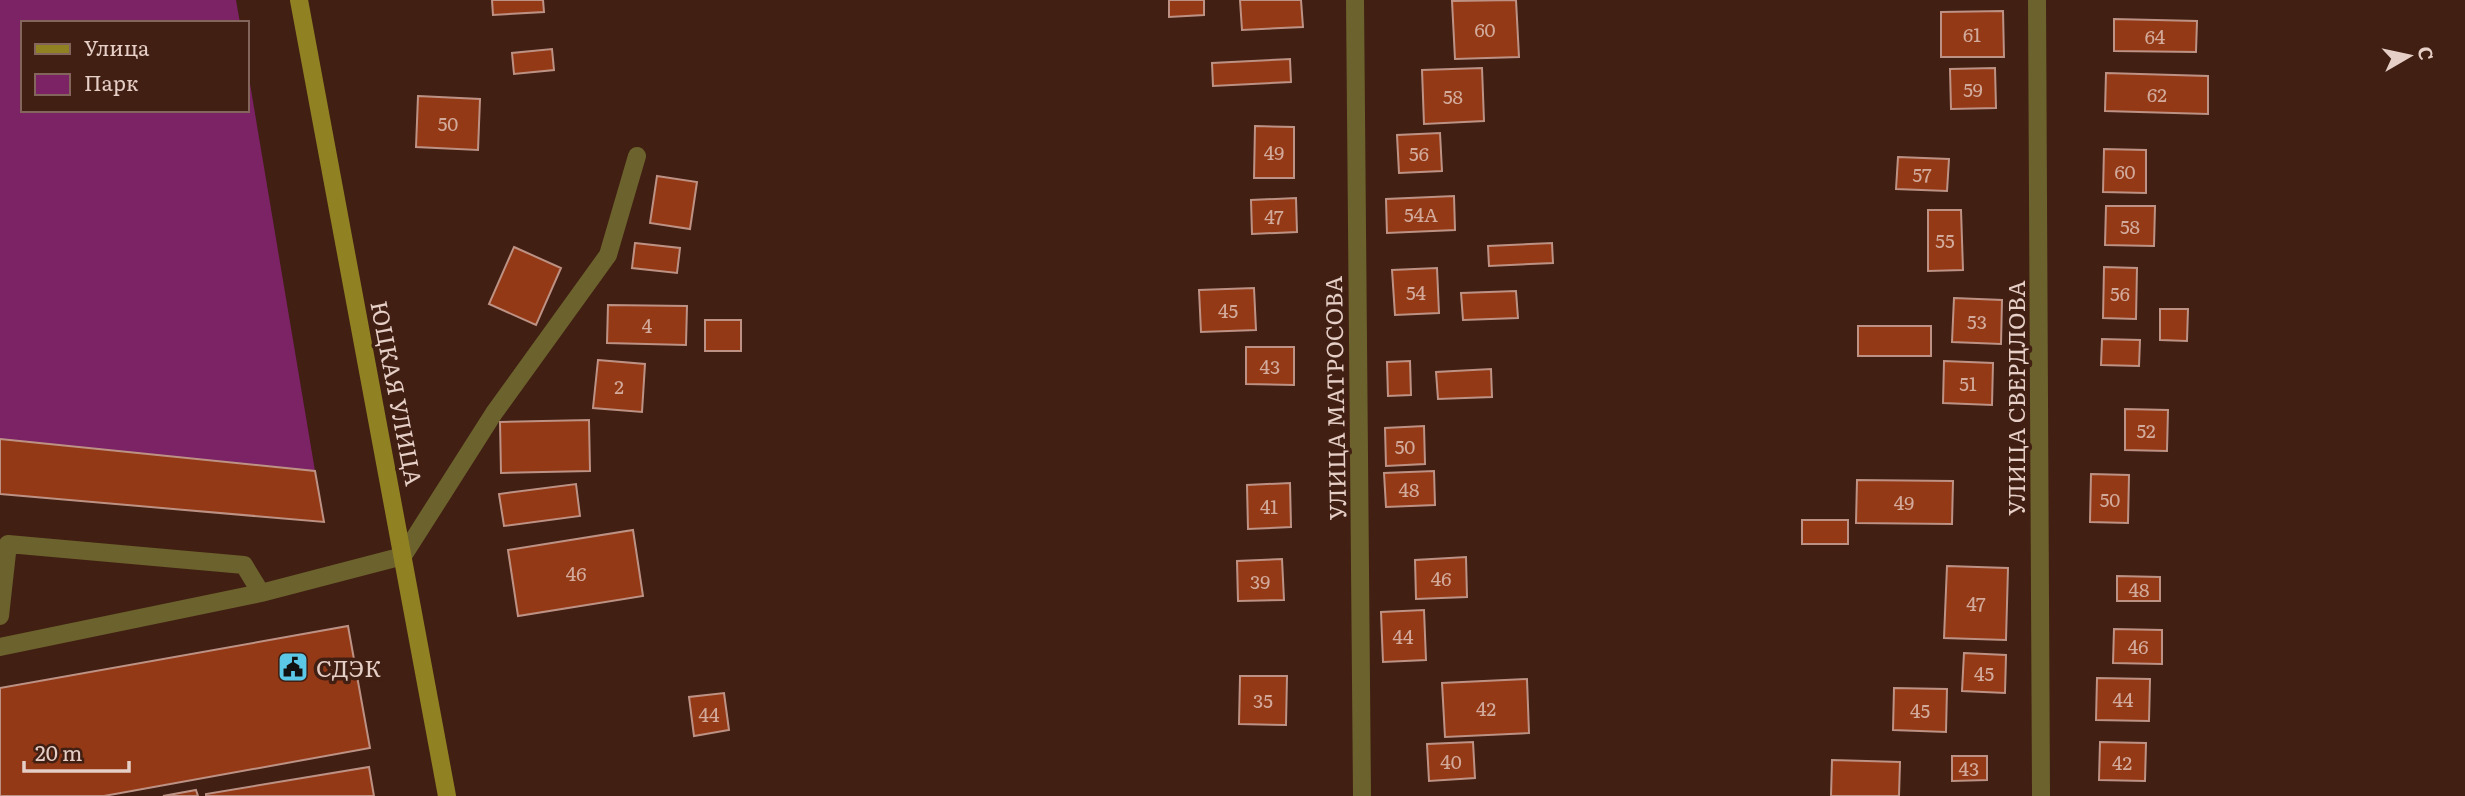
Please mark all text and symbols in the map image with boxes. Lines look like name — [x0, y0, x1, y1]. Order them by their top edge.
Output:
house number: 60 — [1474, 15, 1496, 43]
house number: 61 — [1963, 20, 1981, 48]
legend — [21, 21, 248, 112]
north arrow — [2374, 21, 2444, 91]
house number: 64 — [2145, 22, 2166, 50]
text: Улица — [84, 31, 150, 62]
text: С — [2412, 44, 2442, 62]
text: Парк — [84, 66, 139, 97]
house number: 59 — [1963, 75, 1983, 103]
house number: 62 — [2147, 80, 2167, 108]
house number: 58 — [1443, 82, 1463, 110]
house number: 50 — [438, 109, 458, 137]
house number: 49 — [1264, 138, 1284, 166]
house number: 56 — [1409, 139, 1429, 167]
house number: 60 — [2114, 157, 2136, 185]
house number: 57 — [1912, 160, 1932, 188]
house number: 54А — [1404, 200, 1438, 228]
house number: 47 — [1264, 202, 1284, 230]
house number: 58 — [2120, 212, 2140, 240]
house number: 55 — [1935, 226, 1955, 254]
street label: УЛИЦА МАТРОСОВА — [1315, 275, 1353, 520]
house number: 54 — [1406, 278, 1427, 306]
house number: 56 — [2110, 279, 2130, 307]
street label: УЛИЦА СВЕРДЛОВА — [1998, 280, 2032, 516]
house number: 45 — [1218, 296, 1238, 324]
street label: ЮЦКАЯ УЛИЦА — [363, 298, 433, 488]
house number: 53 — [1967, 307, 1987, 335]
house number: 4 — [642, 311, 653, 339]
house number: 43 — [1260, 352, 1280, 380]
house number: 51 — [1959, 369, 1977, 397]
house number: 2 — [614, 372, 624, 400]
house number: 52 — [2136, 416, 2156, 444]
house number: 50 — [1395, 432, 1415, 460]
house number: 48 — [1399, 475, 1419, 503]
house number: 50 — [2100, 485, 2120, 513]
house number: 49 — [1894, 488, 1914, 516]
house number: 41 — [1260, 492, 1278, 520]
house number: 46 — [566, 559, 586, 587]
house number: 46 — [1431, 564, 1451, 592]
house number: 39 — [1250, 567, 1270, 595]
house number: 48 — [2129, 575, 2149, 603]
house number: 47 — [1966, 589, 1986, 617]
house number: 44 — [1393, 622, 1414, 650]
house number: 46 — [2128, 632, 2148, 660]
public building icon: СДЭК — [276, 650, 310, 684]
place label: СДЭК — [316, 650, 381, 684]
house number: 45 — [1974, 659, 1994, 687]
house number: 44 — [2113, 685, 2134, 713]
house number: 35 — [1253, 686, 1273, 714]
house number: 42 — [1476, 694, 1496, 722]
house number: 45 — [1910, 696, 1930, 724]
house number: 44 — [699, 700, 720, 728]
scale bar — [24, 730, 130, 774]
text: 20 m — [35, 736, 82, 767]
house number: 40 — [1440, 747, 1462, 775]
house number: 42 — [2112, 748, 2132, 776]
house number: 43 — [1959, 754, 1979, 782]

